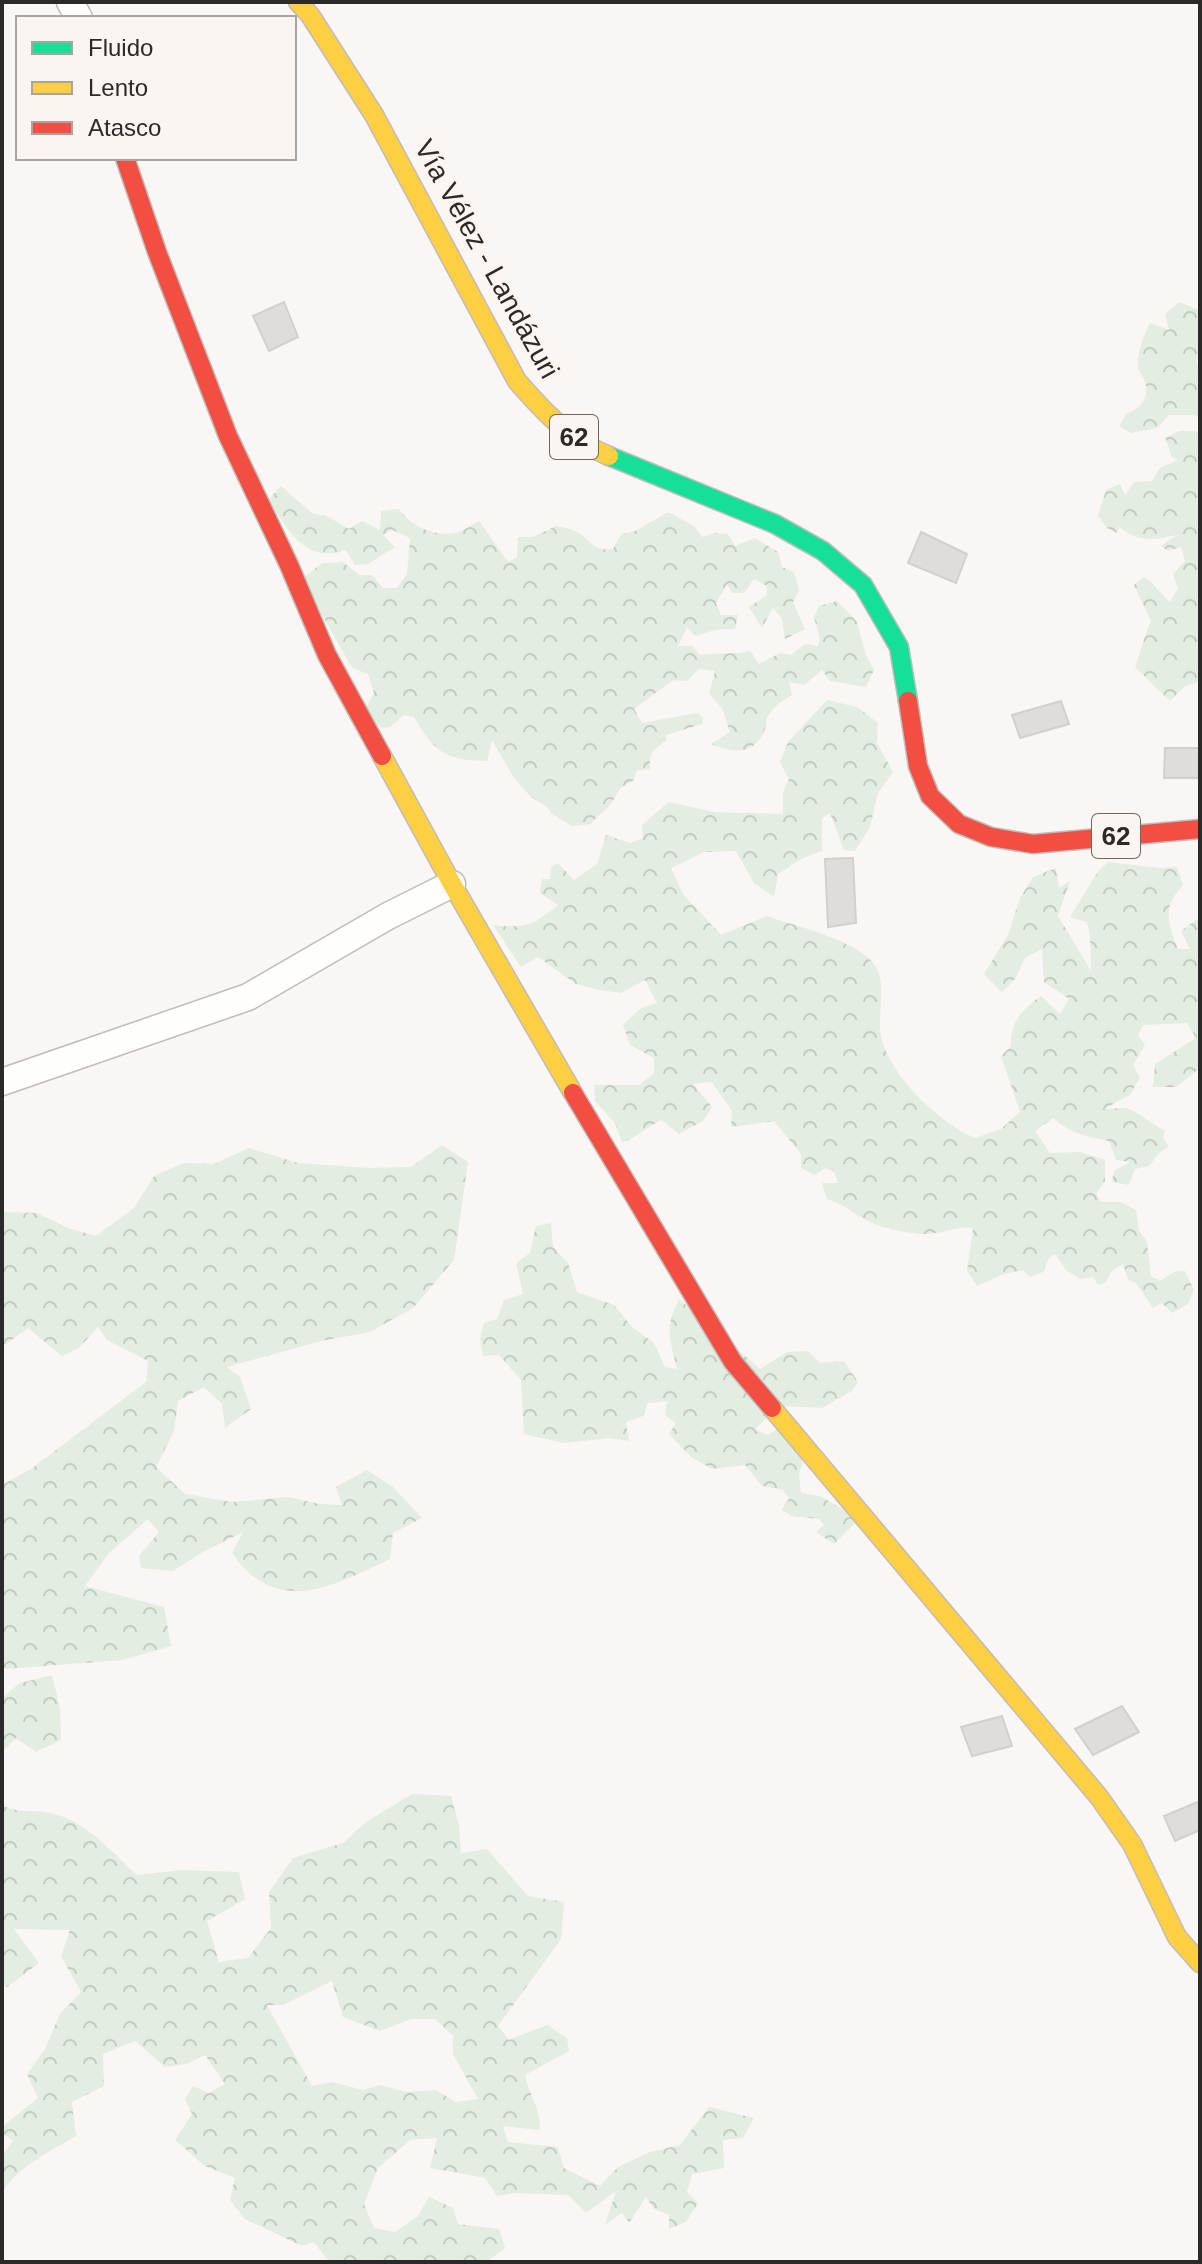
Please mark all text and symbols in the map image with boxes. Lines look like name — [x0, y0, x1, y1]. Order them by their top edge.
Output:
legend — [16, 16, 296, 160]
text: Fluido — [88, 34, 153, 61]
text: Lento — [88, 74, 148, 101]
text: Atasco — [88, 114, 161, 141]
street label: Vía Vélez - Landázuri — [409, 134, 565, 384]
road number: 62 — [550, 415, 598, 459]
road number: 62 — [1092, 814, 1140, 858]

